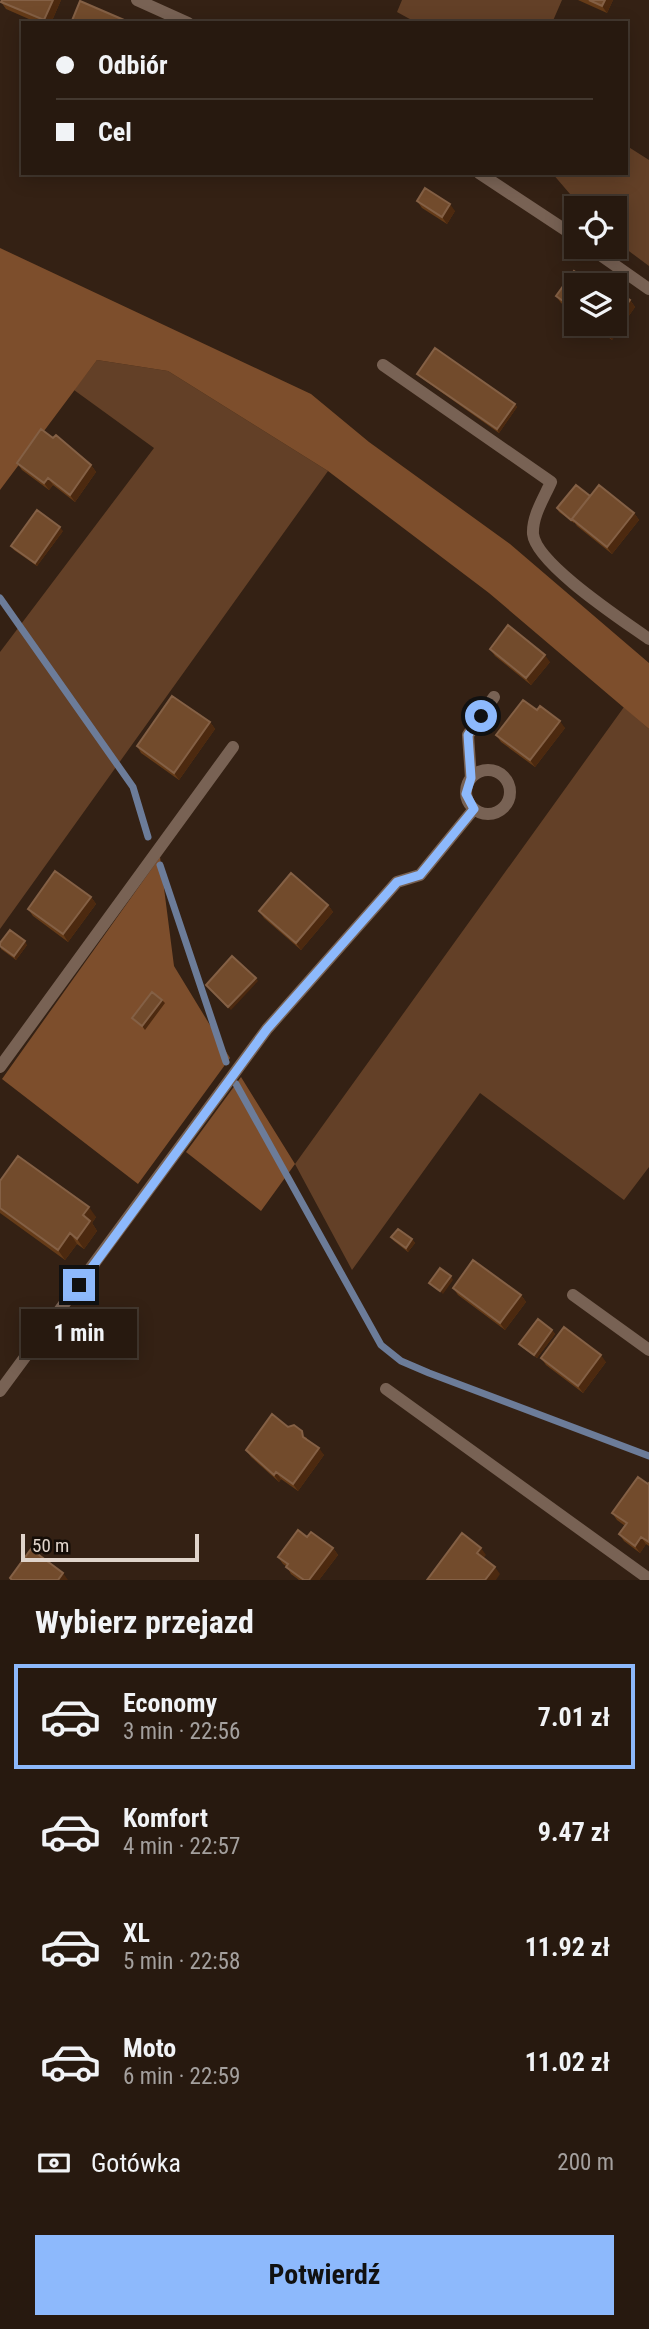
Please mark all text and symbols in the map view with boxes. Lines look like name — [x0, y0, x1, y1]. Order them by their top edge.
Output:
text: Odbiór — [98, 50, 168, 80]
text: Cel — [98, 117, 132, 147]
map controls — [564, 196, 627, 336]
button: locate — [564, 196, 627, 259]
button: layers — [564, 273, 627, 336]
route start — [465, 700, 497, 732]
route end — [63, 1269, 95, 1301]
callout: 1 min — [21, 1310, 137, 1358]
text: 1 min — [53, 1320, 105, 1347]
scale bar — [21, 1531, 200, 1563]
text: 50 m — [32, 1534, 69, 1557]
text: Wybierz przejazd — [35, 1603, 254, 1641]
icon: car — [39, 1685, 102, 1748]
text: Economy — [123, 1688, 217, 1718]
text: 7.01 zł — [538, 1702, 610, 1732]
text: 3 min · 22:56 — [123, 1718, 240, 1745]
icon: car — [39, 1800, 102, 1863]
text: Komfort — [123, 1803, 208, 1833]
text: 9.47 zł — [538, 1817, 610, 1847]
text: 4 min · 22:57 — [123, 1833, 240, 1860]
icon: car — [39, 1915, 102, 1978]
text: XL — [123, 1918, 150, 1948]
text: 11.92 zł — [525, 1932, 610, 1962]
text: 5 min · 22:58 — [123, 1948, 240, 1975]
icon: car — [39, 2030, 102, 2093]
text: Moto — [123, 2033, 176, 2063]
text: 11.02 zł — [525, 2047, 610, 2077]
text: 6 min · 22:59 — [123, 2063, 240, 2090]
icon: cash — [35, 2144, 73, 2182]
text: Gotówka — [91, 2148, 181, 2178]
text: 200 m — [557, 2149, 614, 2176]
button: Potwierdź — [35, 2235, 614, 2315]

